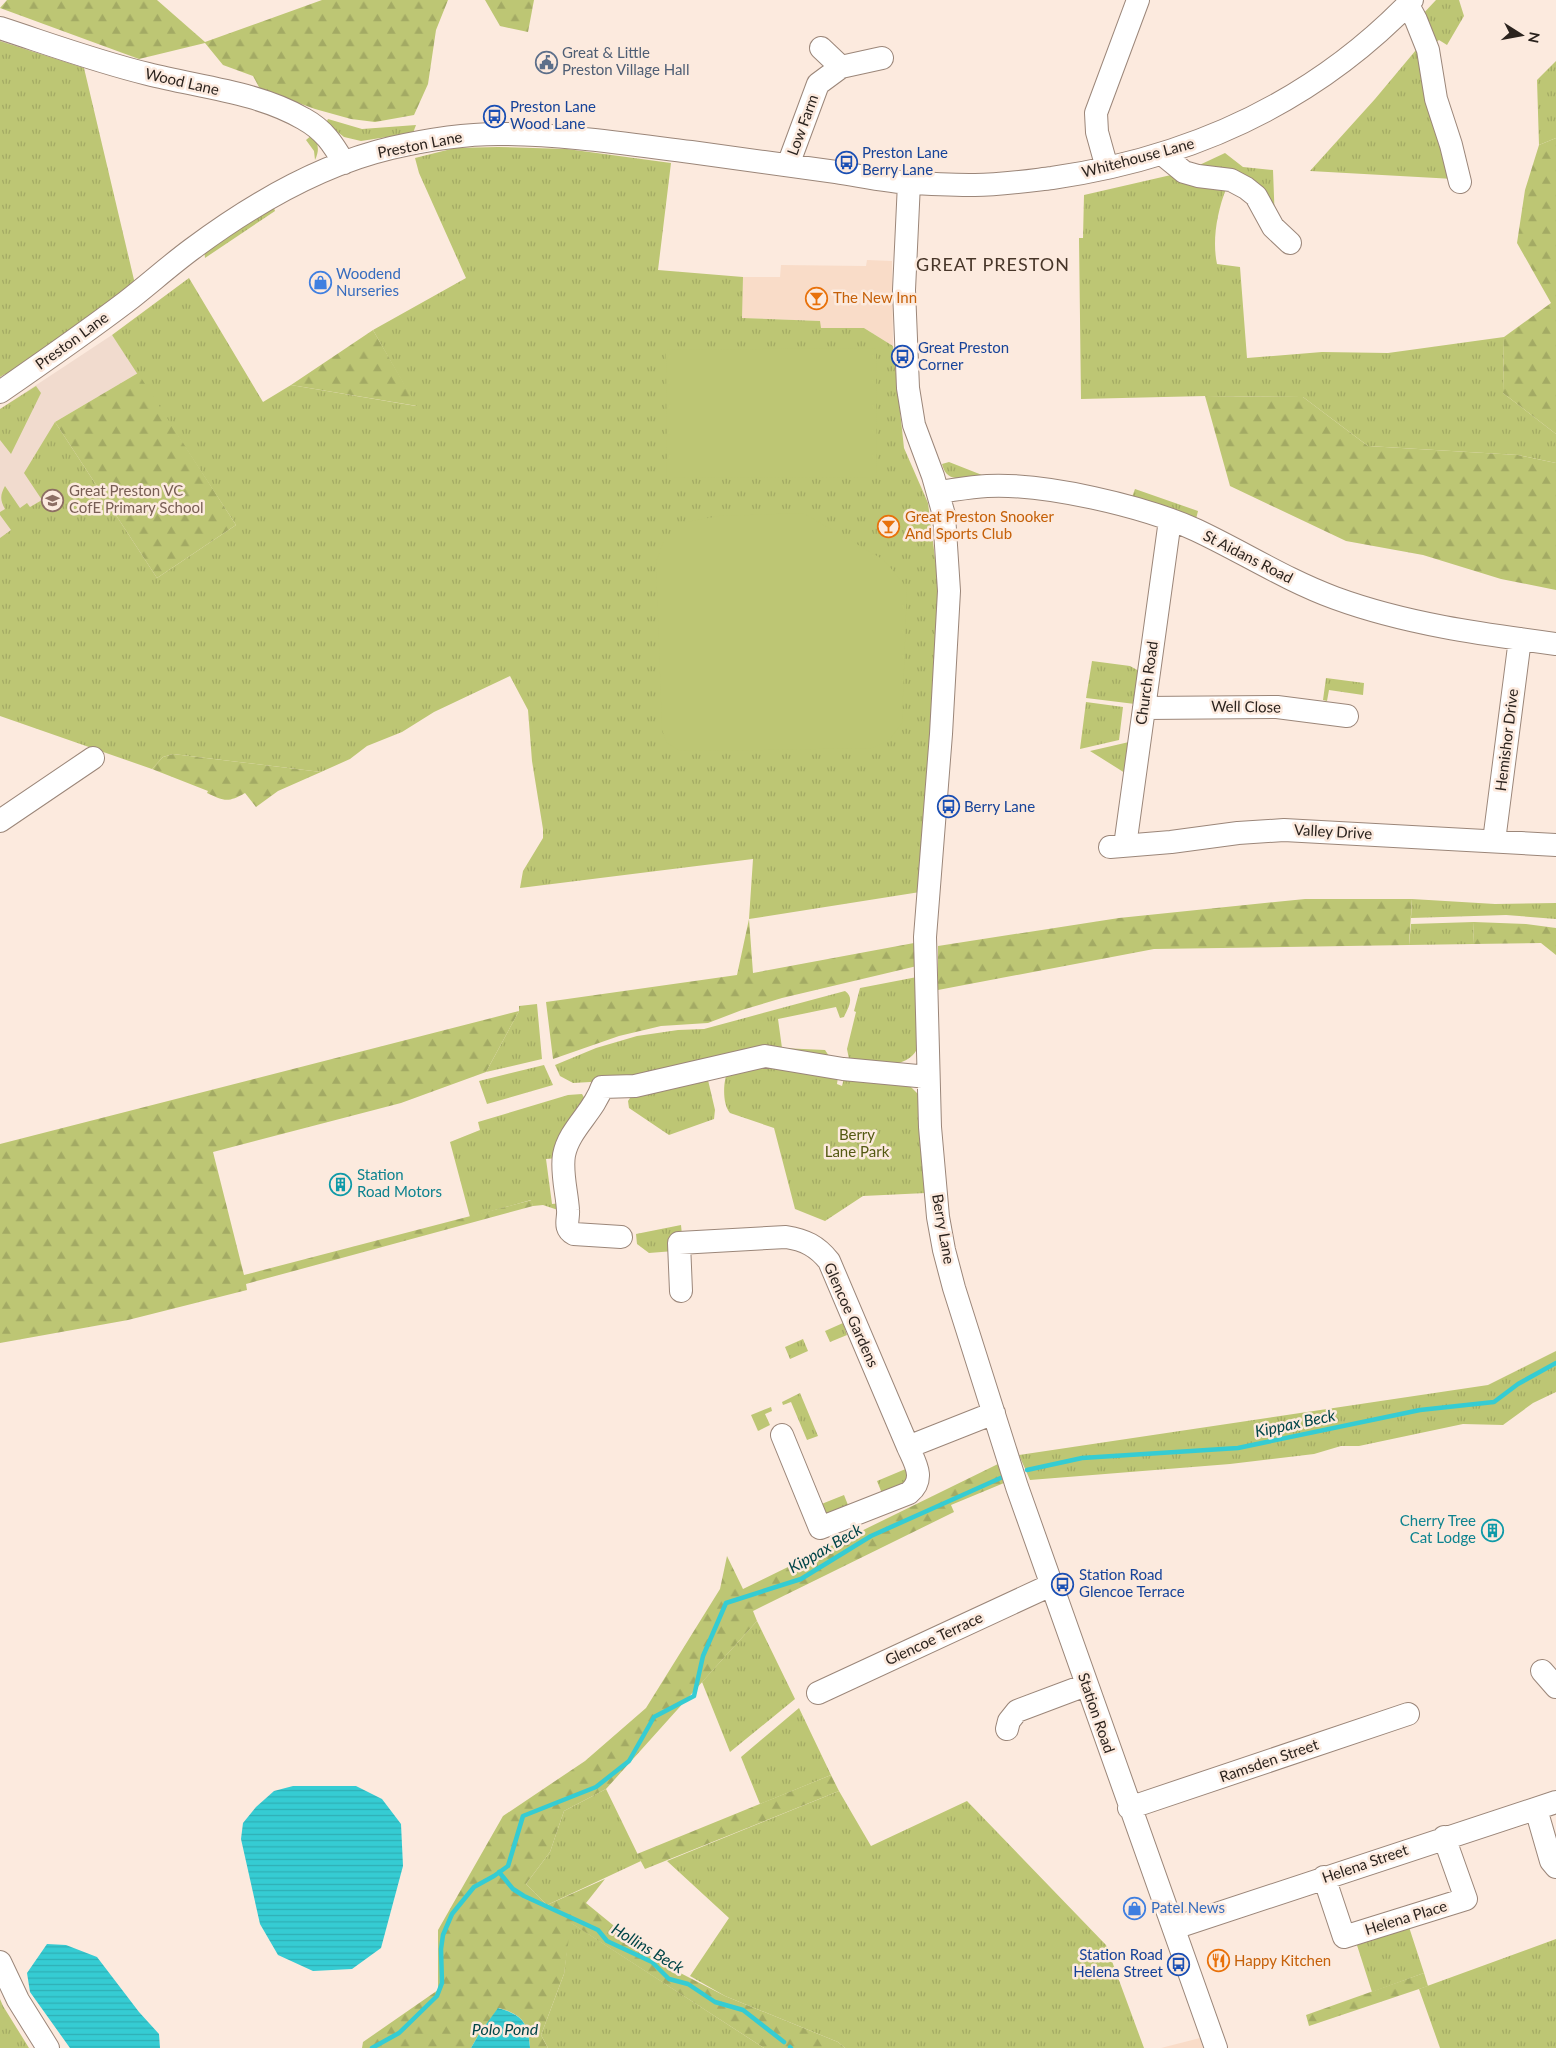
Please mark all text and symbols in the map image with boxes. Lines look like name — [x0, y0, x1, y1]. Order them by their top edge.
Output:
north arrow — [1496, 10, 1546, 60]
text: N — [1525, 31, 1544, 44]
place label: Great & Little Preston Village Hall — [562, 43, 689, 78]
public building icon: Great & Little Preston Village Hall — [534, 50, 558, 74]
street label: Wood Lane — [143, 64, 221, 98]
street label: Low Farm — [783, 92, 821, 158]
place label: Preston Lane Wood Lane — [510, 97, 596, 132]
bus stop icon: Preston Lane Wood Lane — [482, 104, 506, 128]
street label: Preston Lane — [376, 127, 464, 161]
street label: Whitehouse Lane — [1080, 133, 1196, 181]
place label: Preston Lane Berry Lane — [862, 143, 948, 178]
bus stop icon: Preston Lane Berry Lane — [834, 150, 858, 174]
district label: GREAT PRESTON — [916, 253, 1070, 275]
place label: Woodend Nurseries — [336, 264, 401, 299]
shop icon: Woodend Nurseries — [308, 271, 332, 295]
bar icon: The New Inn — [805, 286, 829, 310]
place label: The New Inn — [833, 288, 917, 306]
street label: Preston Lane — [31, 308, 112, 373]
place label: Great Preston Corner — [918, 338, 1009, 373]
bus stop icon: Great Preston Corner — [890, 345, 914, 369]
place label: Great Preston VC CofE Primary School — [69, 481, 204, 516]
school or university icon: Great Preston VC CofE Primary School — [41, 488, 65, 512]
place label: Great Preston Snooker And Sports Club — [905, 507, 1054, 542]
bar icon: Great Preston Snooker And Sports Club — [877, 514, 901, 538]
street label: St Aidans Road — [1201, 526, 1296, 586]
street label: Church Road — [1131, 640, 1161, 726]
street label: Hemishor Drive — [1491, 687, 1521, 792]
street label: Well Close — [1211, 696, 1281, 716]
bus stop icon: Berry Lane — [936, 795, 960, 819]
place label: Berry Lane — [964, 797, 1035, 815]
street label: Valley Drive — [1293, 820, 1373, 842]
park label: Berry Lane Park — [825, 1125, 890, 1160]
place label: Station Road Motors — [357, 1165, 442, 1200]
building icon: Station Road Motors — [329, 1172, 353, 1196]
street label: Berry Lane — [929, 1192, 959, 1265]
street label: Glencoe Gardens — [821, 1259, 883, 1370]
water label: Kippax Beck — [1253, 1405, 1337, 1440]
place label: Cherry Tree Cat Lodge — [1400, 1511, 1476, 1546]
building icon: Cherry Tree Cat Lodge — [1480, 1518, 1504, 1542]
water label: Kippax Beck — [785, 1519, 865, 1576]
place label: Station Road Glencoe Terrace — [1079, 1565, 1185, 1600]
bus stop icon: Station Road Glencoe Terrace — [1051, 1572, 1075, 1596]
street label: Glencoe Terrace — [882, 1608, 985, 1669]
street label: Station Road — [1075, 1670, 1119, 1755]
street label: Ramsden Street — [1217, 1734, 1321, 1785]
street label: Helena Street — [1319, 1840, 1411, 1886]
shop icon: Patel News — [1123, 1896, 1147, 1920]
street label: Helena Place — [1362, 1896, 1449, 1938]
place label: Patel News — [1151, 1898, 1225, 1916]
water label: Hollins Beck — [609, 1919, 688, 1977]
place label: Station Road Helena Street — [1073, 1945, 1164, 1980]
restaurant icon: Happy Kitchen — [1206, 1949, 1230, 1973]
place label: Happy Kitchen — [1234, 1951, 1331, 1969]
bus stop icon: Station Road Helena Street — [1167, 1952, 1191, 1976]
water label: Polo Pond — [472, 2019, 539, 2038]

